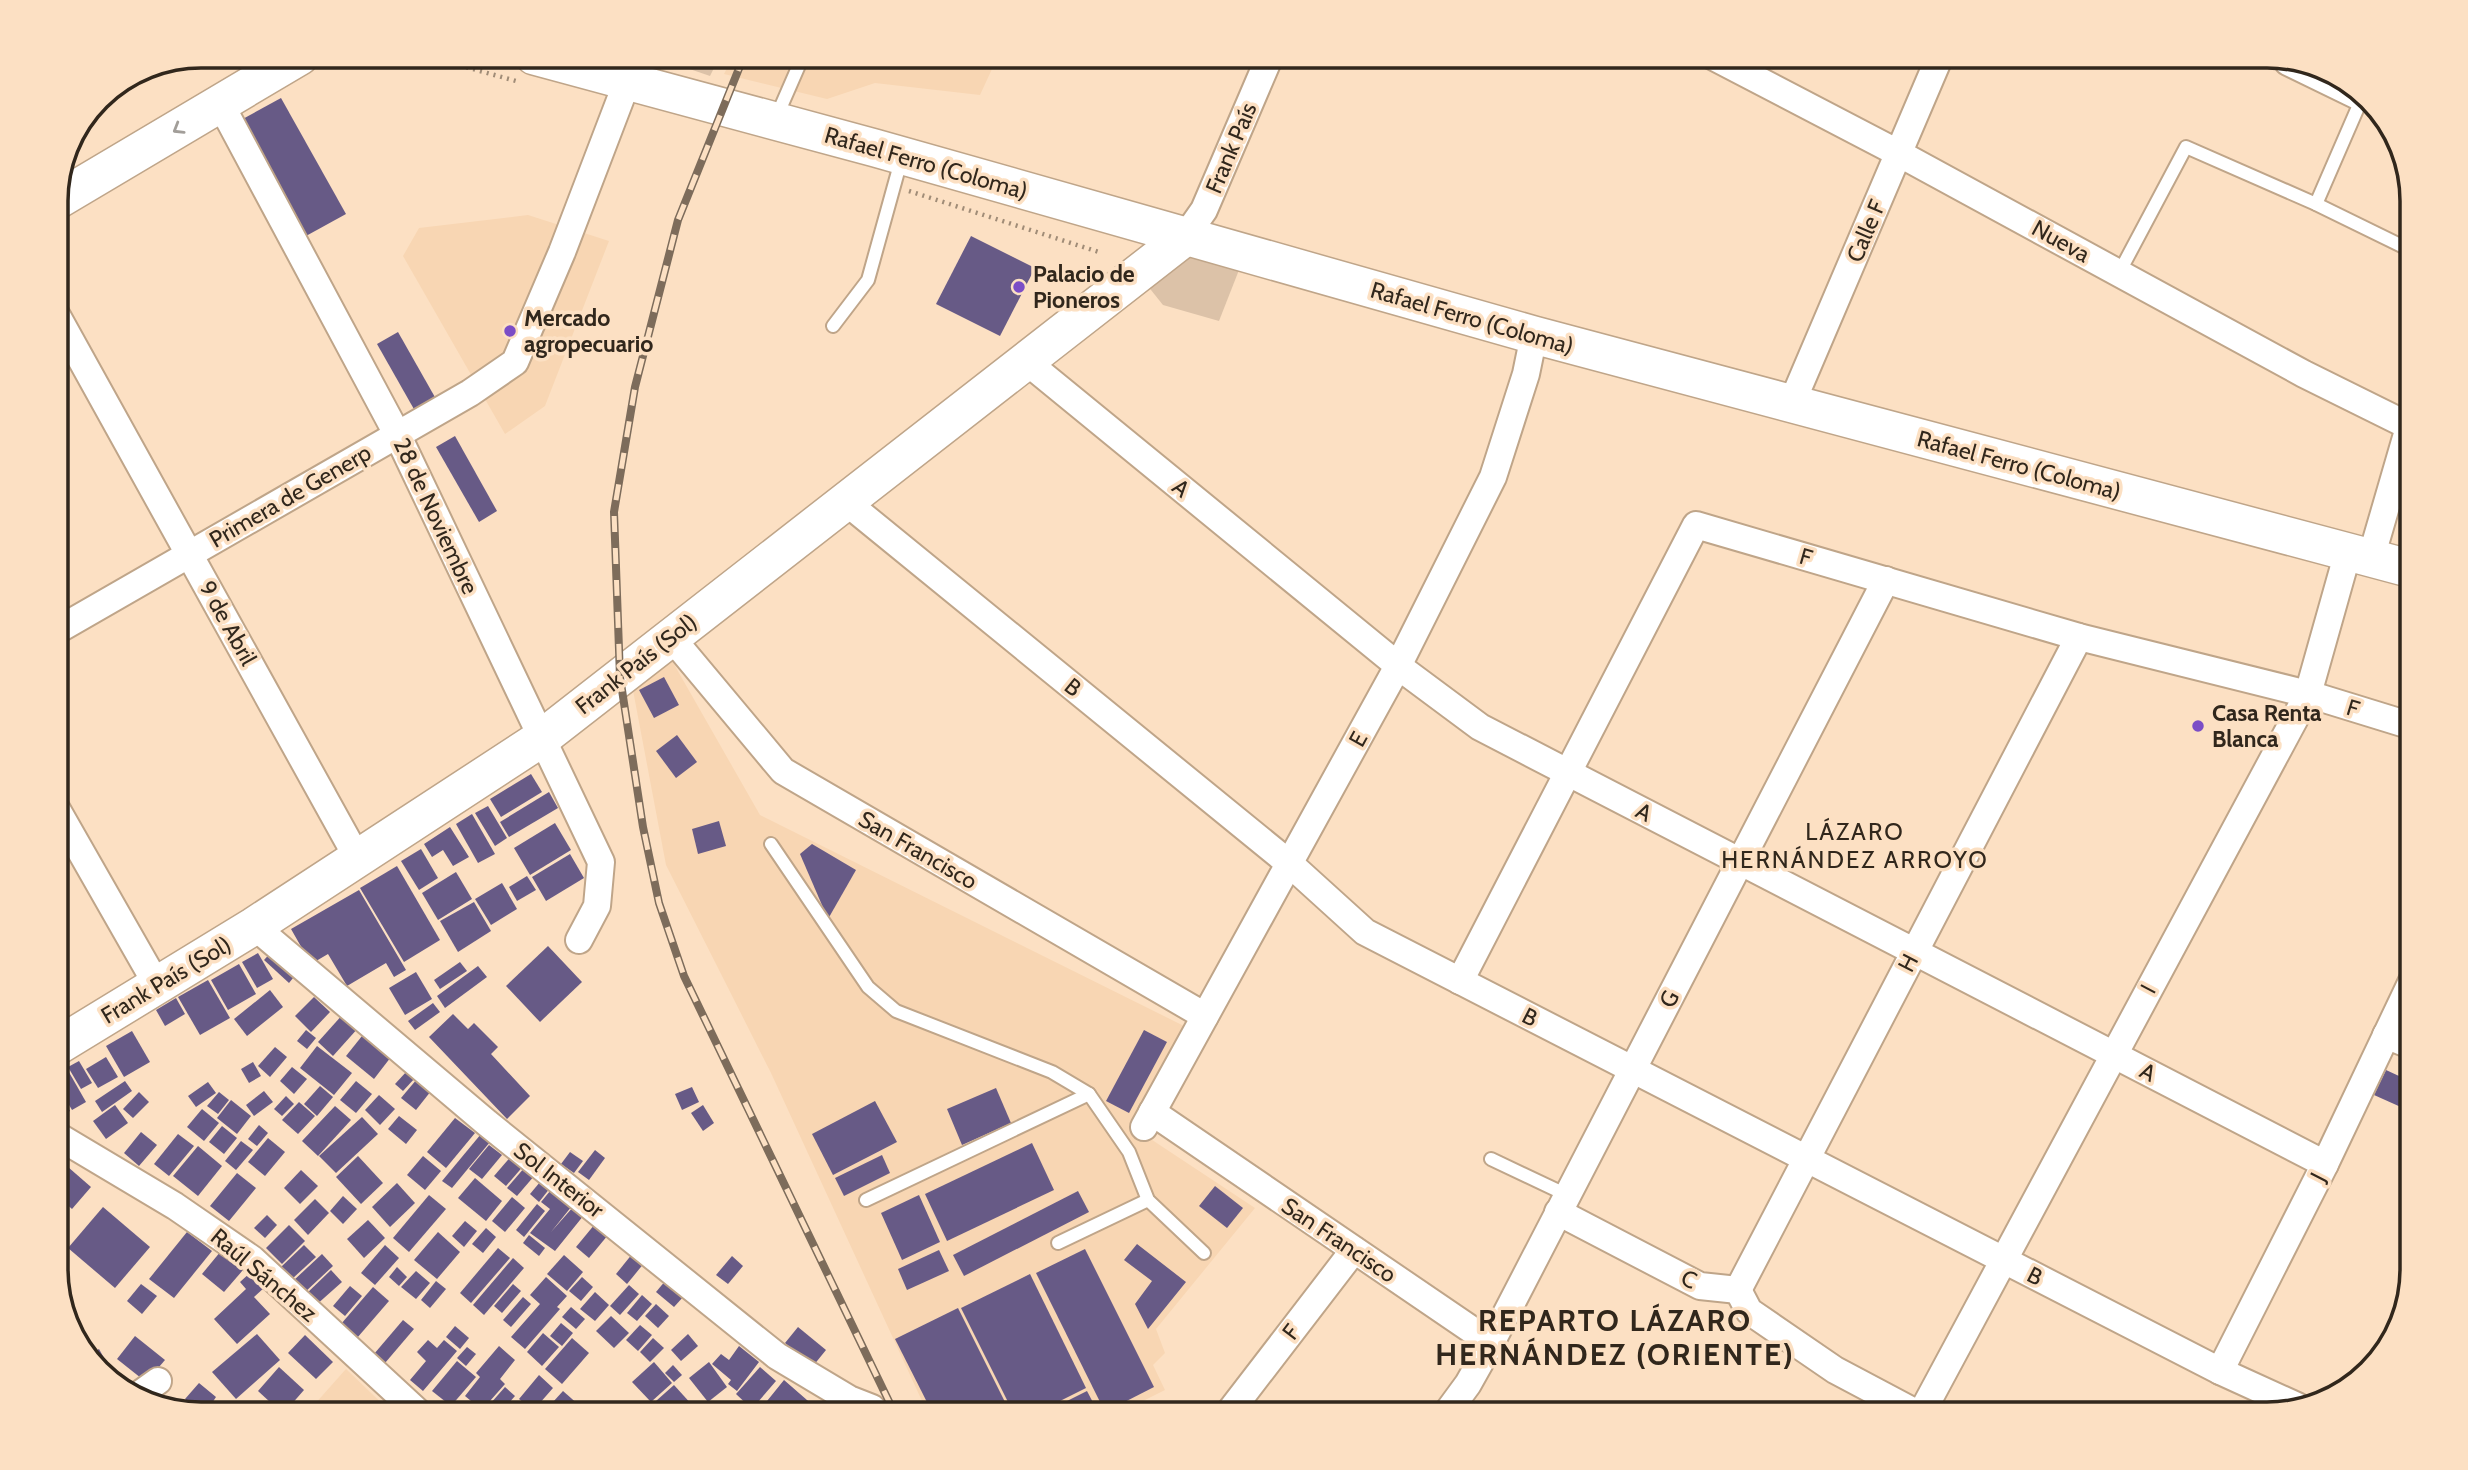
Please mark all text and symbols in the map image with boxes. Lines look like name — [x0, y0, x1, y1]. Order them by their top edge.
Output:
street label: Frank País — [1199, 98, 1263, 198]
one-way arrow — [172, 120, 185, 133]
street label: Rafael Ferro (Coloma) — [821, 121, 1031, 205]
street label: Calle F — [1840, 196, 1892, 266]
street label: Nueva — [2027, 214, 2095, 268]
place label: Palacio de Pioneros — [1033, 260, 1135, 314]
street label: Rafael Ferro (Coloma) — [1367, 276, 1577, 360]
marker: Palacio de Pioneros — [1011, 279, 1027, 295]
place label: Mercado agropecuario — [524, 304, 653, 358]
marker: Mercado agropecuario — [502, 323, 518, 339]
street label: Rafael Ferro (Coloma) — [1914, 424, 2124, 506]
street label: 28 de Noviembre — [388, 434, 484, 599]
street label: Primera de Generp — [204, 438, 376, 554]
street label: A — [1167, 473, 1195, 503]
street label: F — [1796, 542, 1816, 572]
street label: 9 de Abril — [193, 576, 263, 671]
street label: Frank País (Sol) — [570, 608, 702, 720]
street label: B — [1059, 672, 1087, 702]
street label: F — [2343, 693, 2363, 723]
place label: Casa Renta Blanca — [2212, 699, 2322, 753]
marker: Casa Renta Blanca — [2190, 718, 2206, 734]
street label: E — [1343, 727, 1373, 751]
street label: A — [1631, 796, 1657, 828]
street label: San Francisco — [854, 805, 982, 895]
district label: LÁZARO HERNÁNDEZ ARROYO — [1721, 817, 1989, 874]
street label: Frank País (Sol) — [96, 930, 236, 1030]
street label: H — [1892, 949, 1924, 977]
street label: I — [2134, 980, 2162, 998]
street label: G — [1653, 986, 1685, 1012]
street label: B — [1518, 1001, 1543, 1033]
street label: A — [2135, 1056, 2161, 1088]
street label: Sol Interior — [508, 1136, 610, 1224]
street label: J — [2304, 1168, 2332, 1187]
street label: San Francisco — [1276, 1191, 1402, 1289]
street label: Raúl Sánchez — [205, 1222, 323, 1328]
street label: B — [2023, 1260, 2048, 1292]
street label: C — [1677, 1263, 1701, 1295]
district label: REPARTO LÁZARO HERNÁNDEZ (ORIENTE) — [1435, 1302, 1795, 1373]
street label: F — [1276, 1319, 1306, 1345]

